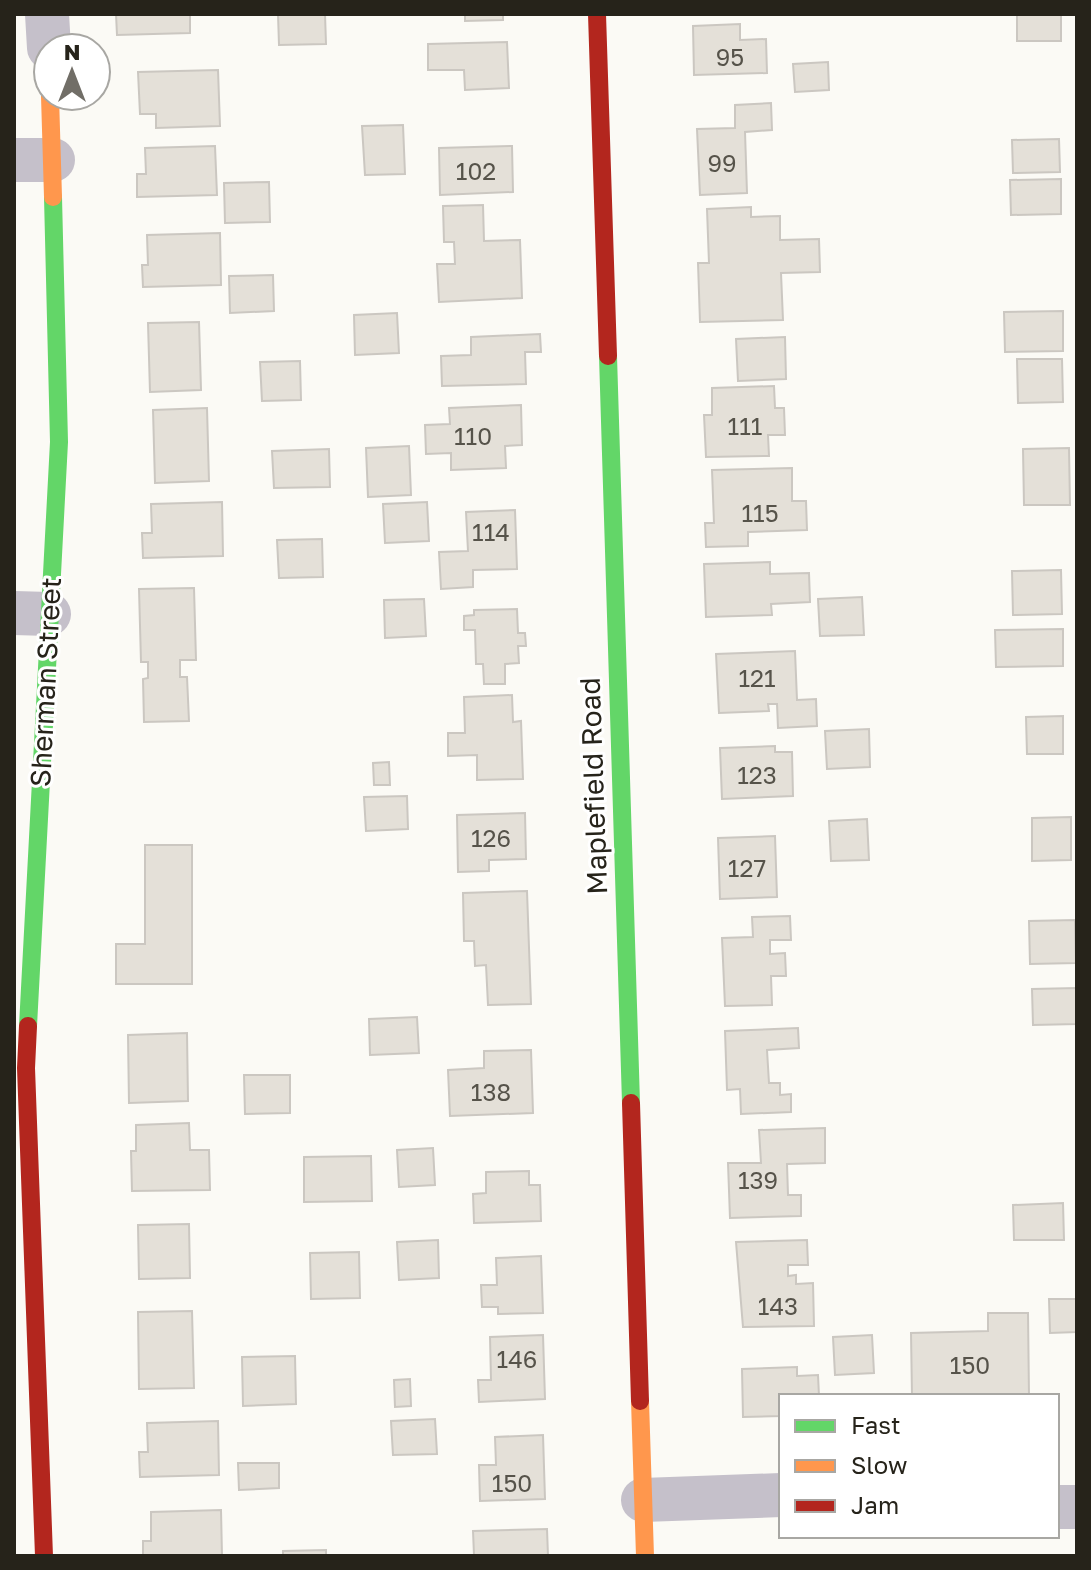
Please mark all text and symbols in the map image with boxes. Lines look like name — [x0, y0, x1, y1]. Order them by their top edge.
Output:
north arrow — [32, 32, 112, 112]
text: N — [64, 38, 80, 65]
house number: 95 — [716, 42, 744, 71]
house number: 99 — [707, 148, 737, 177]
house number: 102 — [456, 156, 496, 185]
house number: 111 — [728, 411, 762, 440]
house number: 110 — [454, 421, 492, 450]
house number: 115 — [741, 498, 779, 527]
house number: 114 — [472, 517, 510, 546]
street label: Sherman Street — [23, 576, 67, 788]
house number: 121 — [738, 663, 776, 692]
street label: Maplefield Road — [573, 677, 613, 895]
house number: 123 — [737, 760, 777, 789]
house number: 126 — [471, 823, 511, 852]
house number: 127 — [728, 853, 766, 882]
house number: 138 — [471, 1077, 511, 1106]
house number: 139 — [738, 1165, 778, 1194]
house number: 143 — [758, 1291, 798, 1320]
house number: 146 — [497, 1344, 537, 1373]
house number: 150 — [950, 1350, 990, 1379]
legend — [779, 1394, 1059, 1538]
text: Fast — [851, 1410, 901, 1439]
text: Slow — [851, 1450, 907, 1479]
house number: 150 — [492, 1468, 532, 1497]
text: Jam — [851, 1490, 899, 1519]

